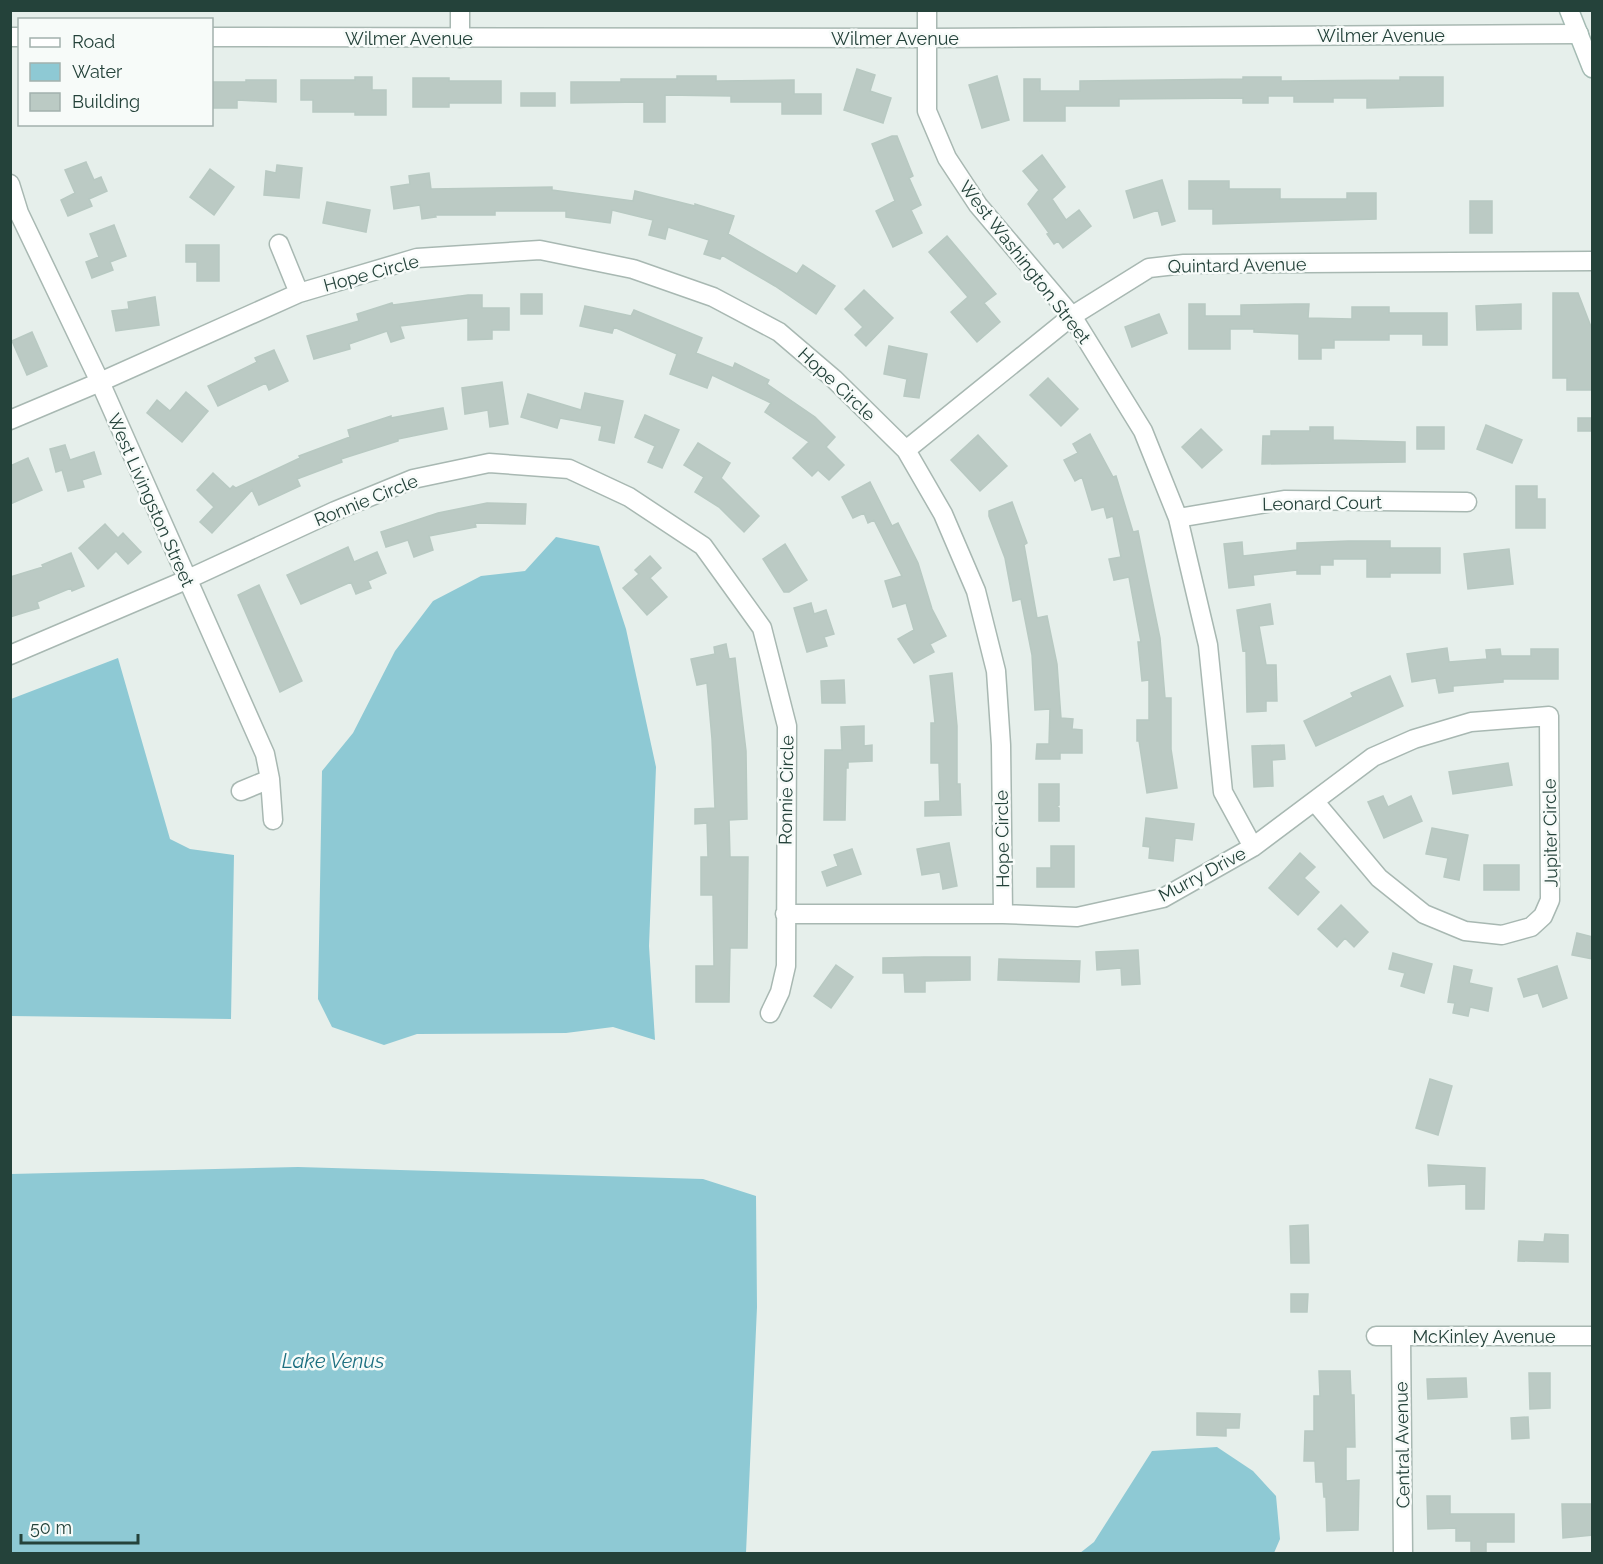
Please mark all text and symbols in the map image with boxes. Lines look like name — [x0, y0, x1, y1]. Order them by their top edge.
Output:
legend — [18, 18, 213, 126]
street label: Wilmer Avenue — [1317, 25, 1445, 46]
street label: Wilmer Avenue — [345, 28, 473, 49]
street label: Wilmer Avenue — [831, 28, 959, 49]
text: Road — [72, 31, 115, 52]
text: Water — [72, 61, 123, 82]
text: Building — [72, 91, 140, 112]
street label: West Washington Street — [955, 176, 1095, 348]
street label: Hope Circle — [321, 250, 421, 296]
street label: Quintard Avenue — [1167, 253, 1307, 277]
street label: Hope Circle — [794, 343, 880, 425]
street label: West Livingston Street — [103, 410, 199, 590]
street label: Ronnie Circle — [311, 470, 421, 530]
street label: Leonard Court — [1262, 491, 1382, 515]
street label: Ronnie Circle — [775, 734, 797, 845]
street label: Jupiter Circle — [1539, 778, 1561, 888]
street label: Hope Circle — [991, 790, 1013, 888]
street label: Murry Drive — [1155, 842, 1250, 906]
street label: McKinley Avenue — [1412, 1326, 1556, 1347]
water label: Lake Venus — [282, 1349, 385, 1373]
street label: Central Avenue — [1390, 1381, 1414, 1509]
scale bar — [21, 1507, 138, 1545]
text: 50 m — [30, 1517, 72, 1538]

